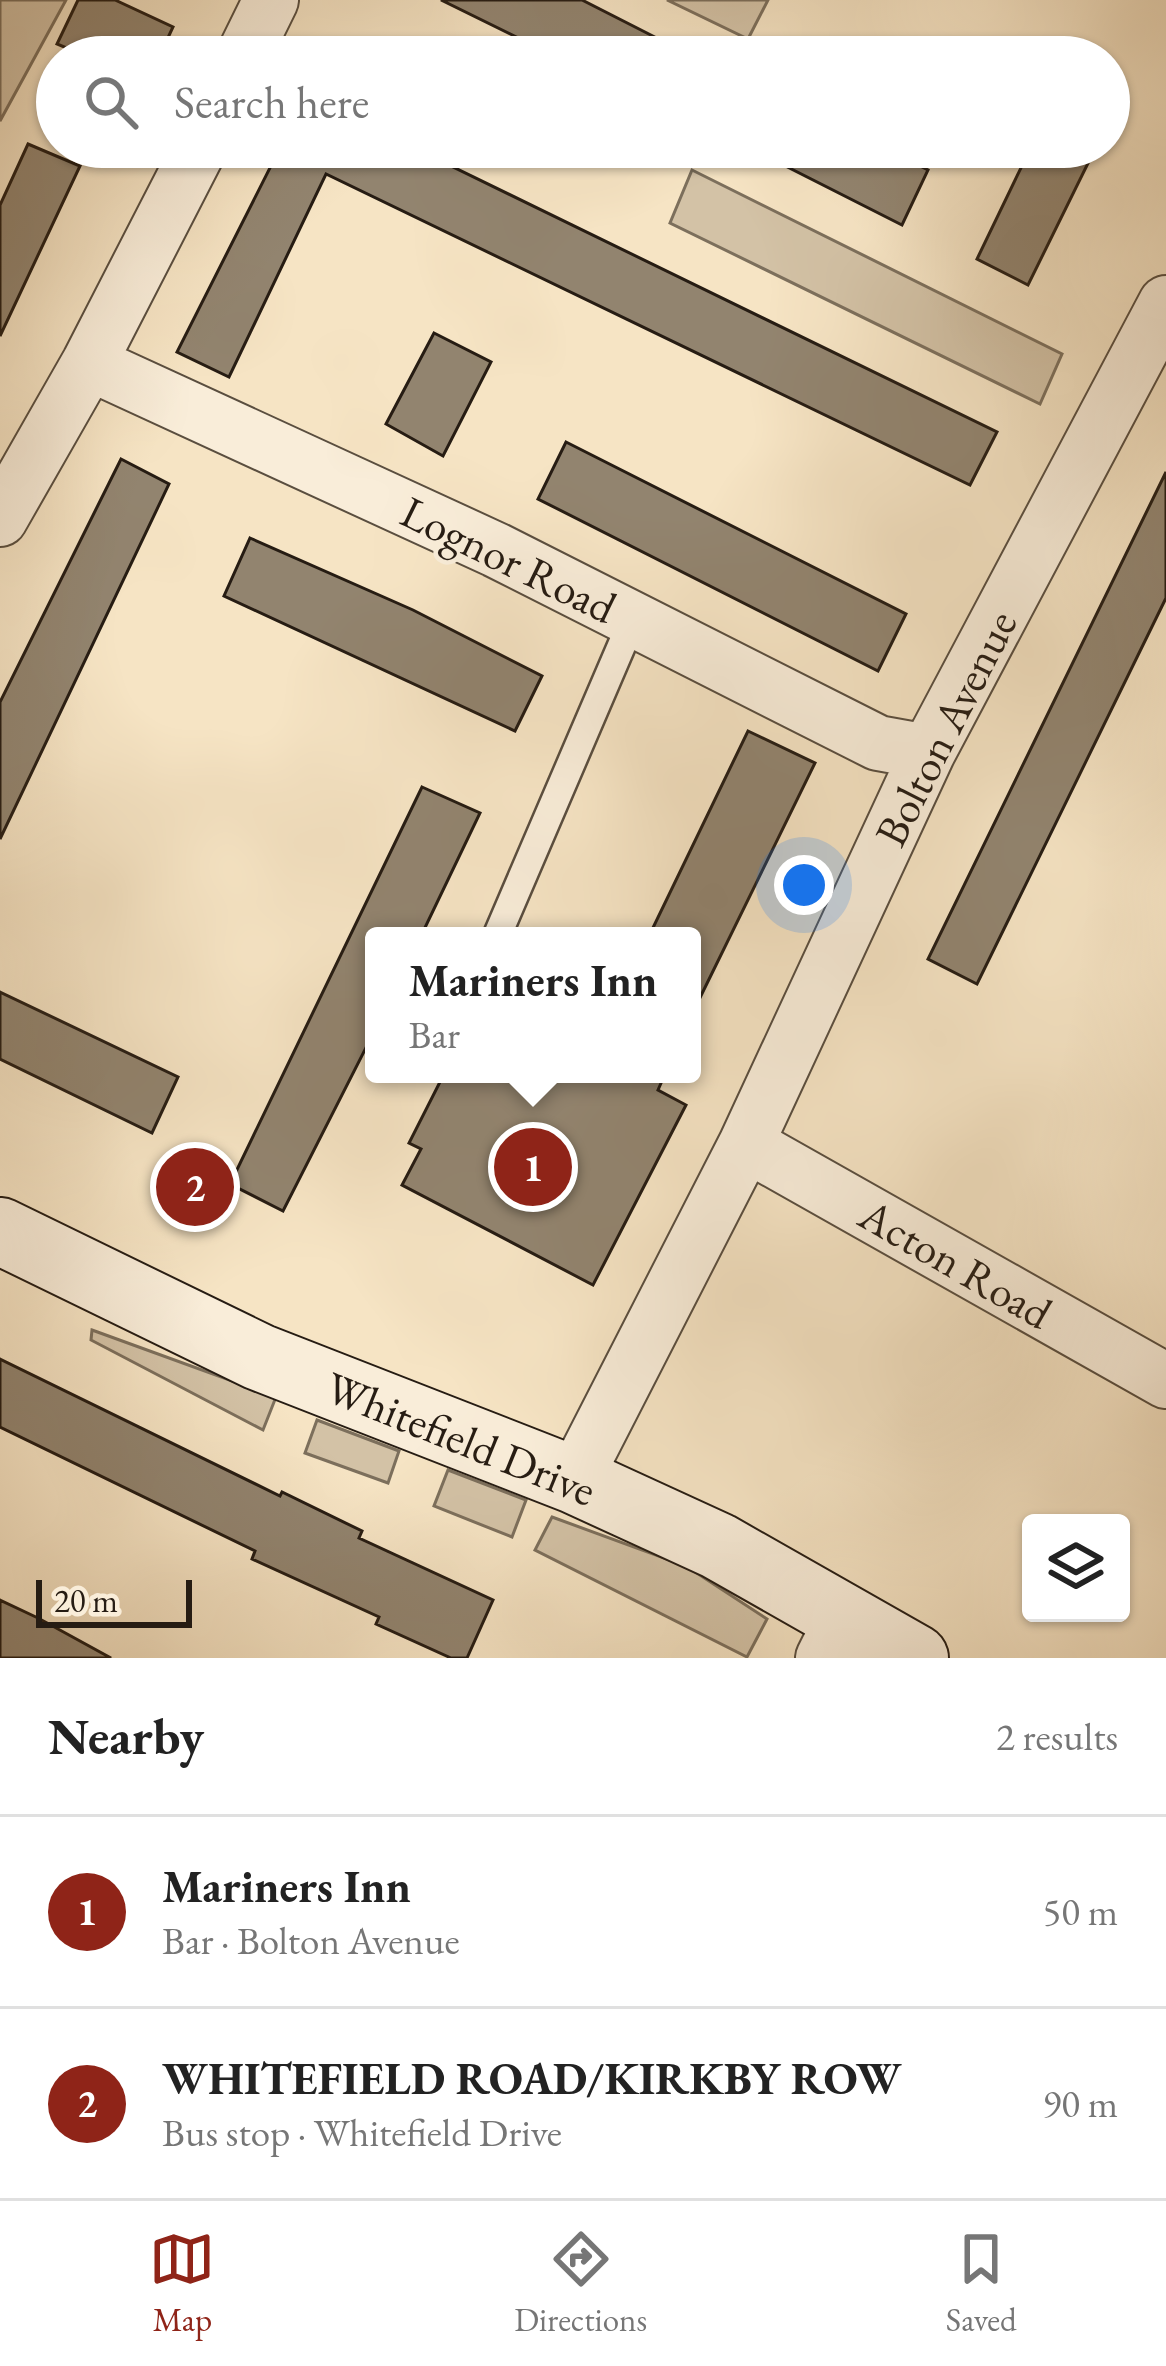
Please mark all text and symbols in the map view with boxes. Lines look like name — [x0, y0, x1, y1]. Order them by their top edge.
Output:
search box — [36, 36, 1130, 168]
icon: search — [78, 69, 144, 135]
text: Search here — [174, 73, 369, 131]
street label: Lognor Road — [392, 482, 626, 636]
street label: Bolton Avenue — [861, 600, 1029, 856]
your location — [774, 855, 834, 915]
popup — [365, 927, 701, 1083]
text: Mariners Inn — [408, 951, 658, 1009]
text: Bar — [408, 1009, 460, 1060]
pin: 1 — [494, 1122, 572, 1212]
pin: 2 — [156, 1142, 234, 1232]
street label: Acton Road — [848, 1184, 1063, 1341]
street label: Whitefield Drive — [317, 1357, 605, 1519]
map controls — [1022, 1514, 1130, 1622]
button: layers — [1022, 1514, 1130, 1622]
scale bar — [36, 1574, 192, 1627]
text: 20 m — [54, 1579, 118, 1622]
text: Nearby — [48, 1703, 204, 1769]
text: 2 results — [996, 1711, 1118, 1762]
text: Mariners Inn — [162, 1857, 411, 1915]
text: 1 — [77, 1886, 97, 1937]
text: 50 m — [1042, 1886, 1118, 1937]
text: Bar · Bolton Avenue — [162, 1915, 460, 1966]
text: WHITEFIELD ROAD/KIRKBY ROW — [162, 2049, 902, 2107]
text: 2 — [77, 2078, 97, 2129]
text: 90 m — [1042, 2078, 1118, 2129]
text: Bus stop · Whitefield Drive — [162, 2107, 562, 2158]
tab: Map — [149, 2226, 215, 2341]
tab: Directions — [514, 2226, 647, 2341]
tab: Saved — [946, 2226, 1017, 2341]

